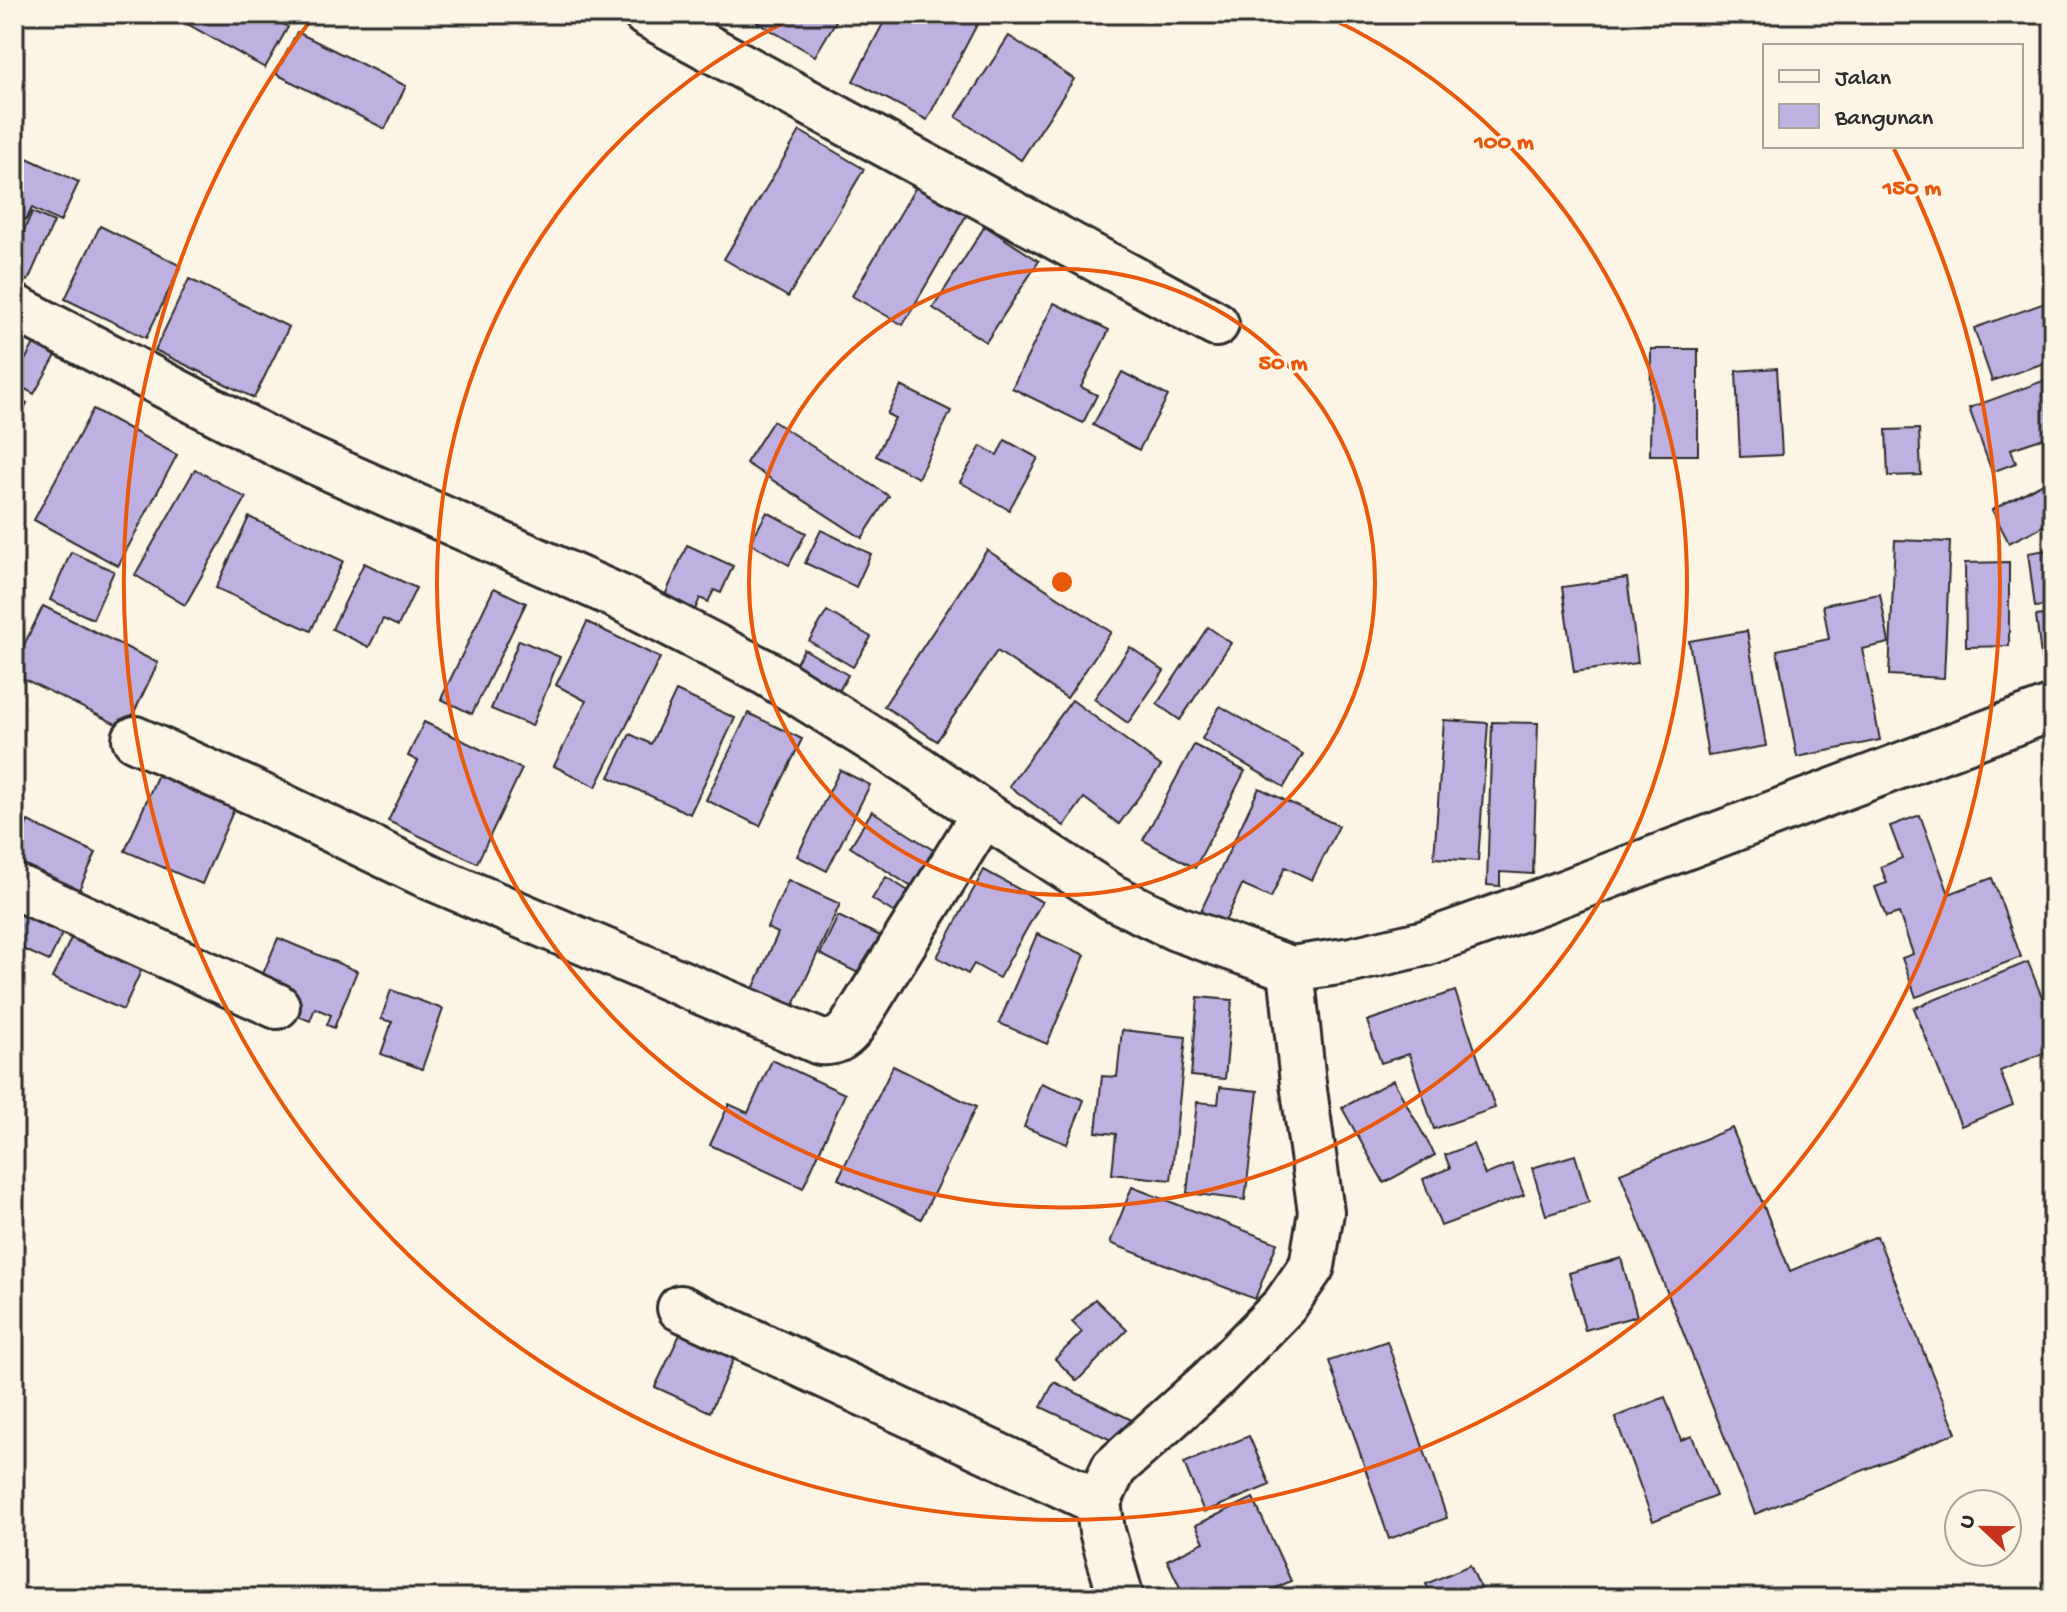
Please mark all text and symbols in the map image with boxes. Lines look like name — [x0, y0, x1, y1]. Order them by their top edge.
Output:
legend — [1763, 44, 2023, 148]
text: Jalan — [1835, 65, 1892, 94]
text: Bangunan — [1834, 105, 1934, 134]
text: 100 m — [1473, 129, 1534, 158]
text: 150 m — [1882, 175, 1941, 204]
text: 50 m — [1259, 350, 1307, 379]
centre of rings — [1048, 568, 1076, 596]
north arrow — [1943, 1488, 2023, 1568]
text: U — [1954, 1511, 1983, 1533]

